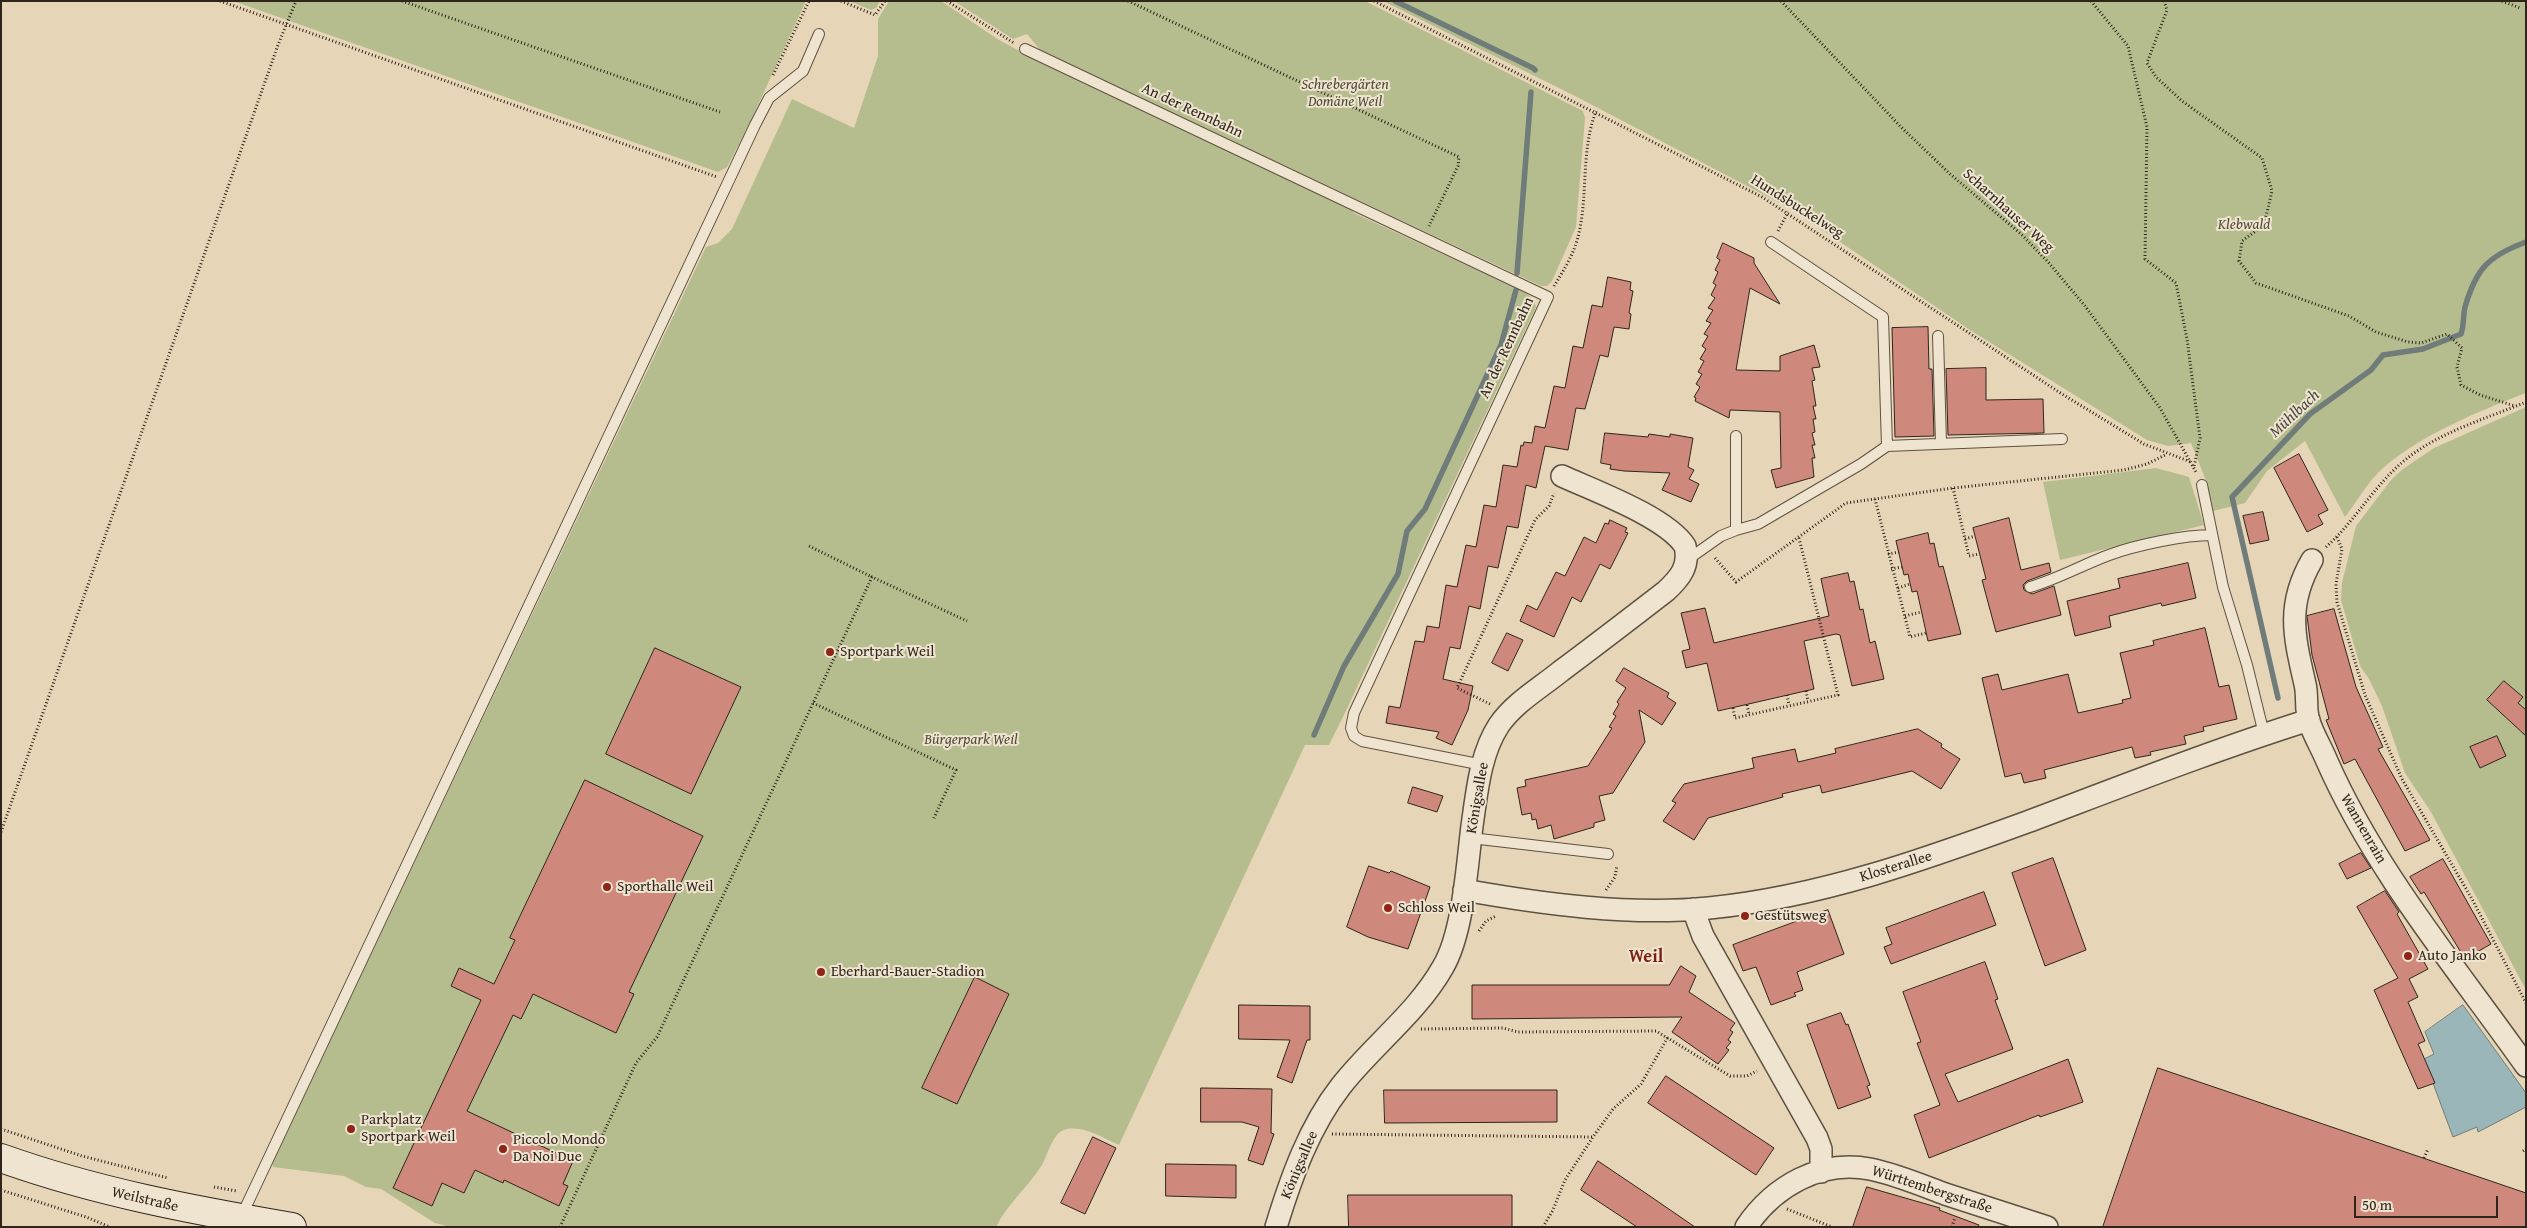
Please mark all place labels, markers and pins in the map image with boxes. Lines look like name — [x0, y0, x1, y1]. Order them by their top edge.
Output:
place label: Sportpark Weil — [840, 643, 934, 661]
marker: Sportpark Weil — [824, 646, 836, 658]
place label: Sporthalle Weil — [617, 878, 713, 896]
marker: Sporthalle Weil — [601, 881, 613, 893]
place label: Schloss Weil — [1398, 899, 1475, 917]
marker: Schloss Weil — [1382, 902, 1394, 914]
place label: Gestütsweg — [1755, 907, 1826, 925]
marker: Gestütsweg — [1739, 910, 1751, 922]
place label: Auto Janko — [2418, 947, 2487, 965]
marker: Auto Janko — [2402, 950, 2414, 962]
place label: Eberhard-Bauer-Stadion — [831, 963, 984, 981]
marker: Eberhard-Bauer-Stadion — [815, 966, 827, 978]
place label: Parkplatz Sportpark Weil — [361, 1111, 455, 1146]
marker: Parkplatz Sportpark Weil — [345, 1123, 357, 1135]
place label: Piccolo Mondo Da Noi Due — [513, 1131, 605, 1166]
marker: Piccolo Mondo Da Noi Due — [497, 1143, 509, 1155]

